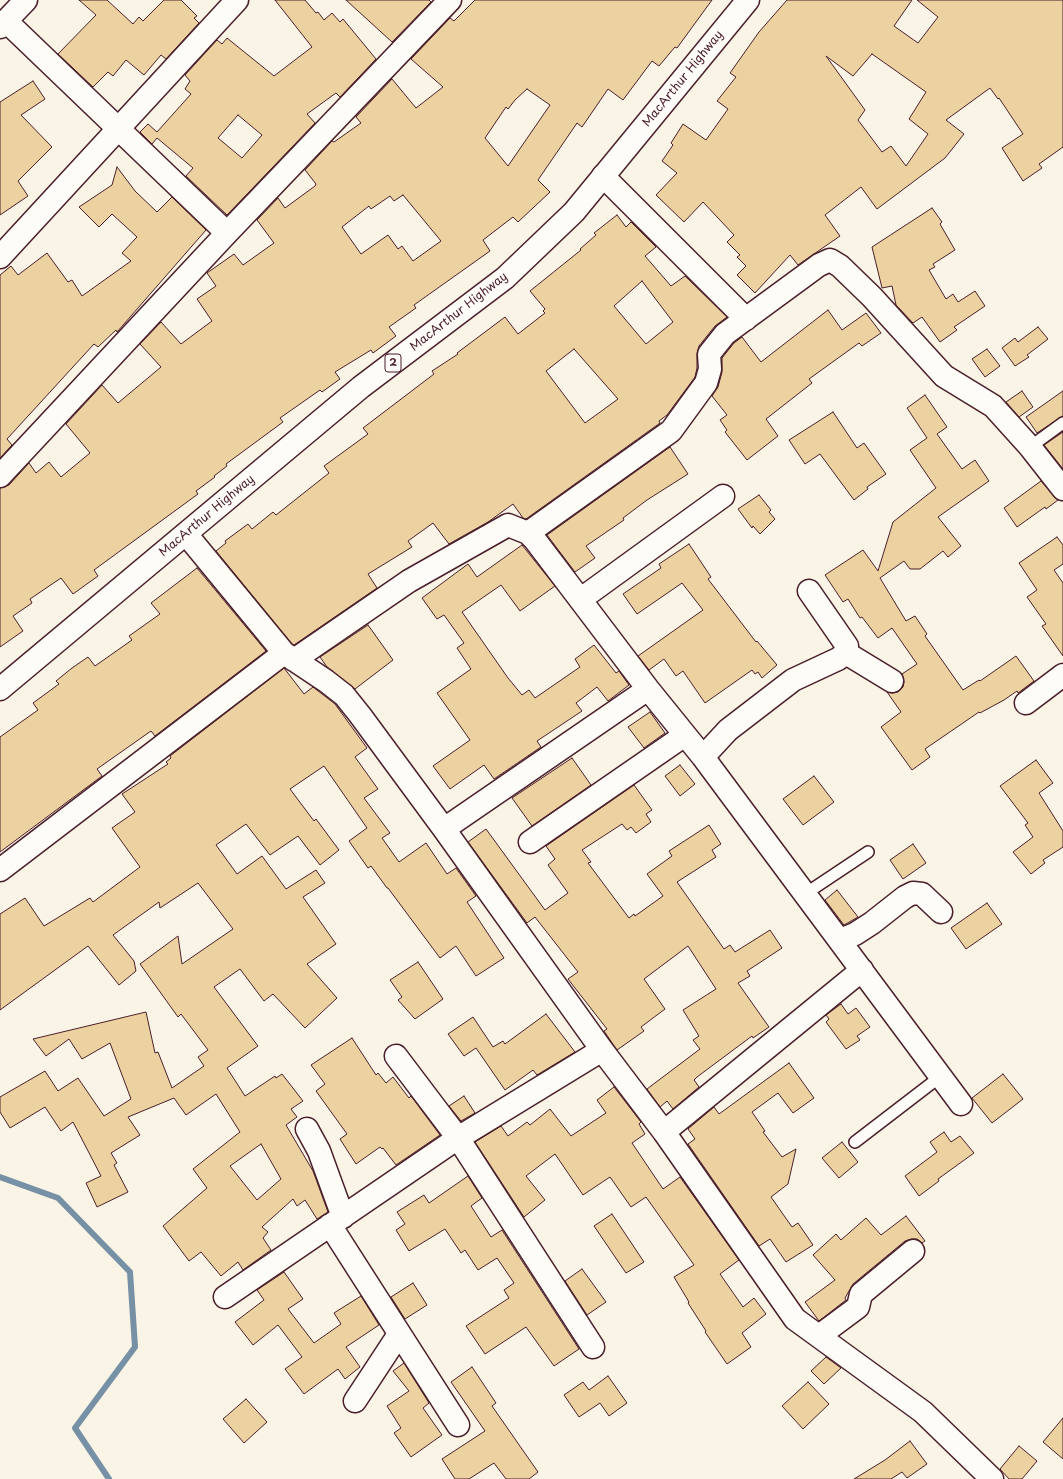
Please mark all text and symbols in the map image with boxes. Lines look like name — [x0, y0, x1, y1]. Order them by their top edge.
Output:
street label: MacArthur Highway — [640, 28, 726, 130]
street label: MacArthur Highway — [407, 270, 511, 354]
road number: 2 — [385, 354, 401, 372]
street label: MacArthur Highway — [157, 472, 257, 560]

